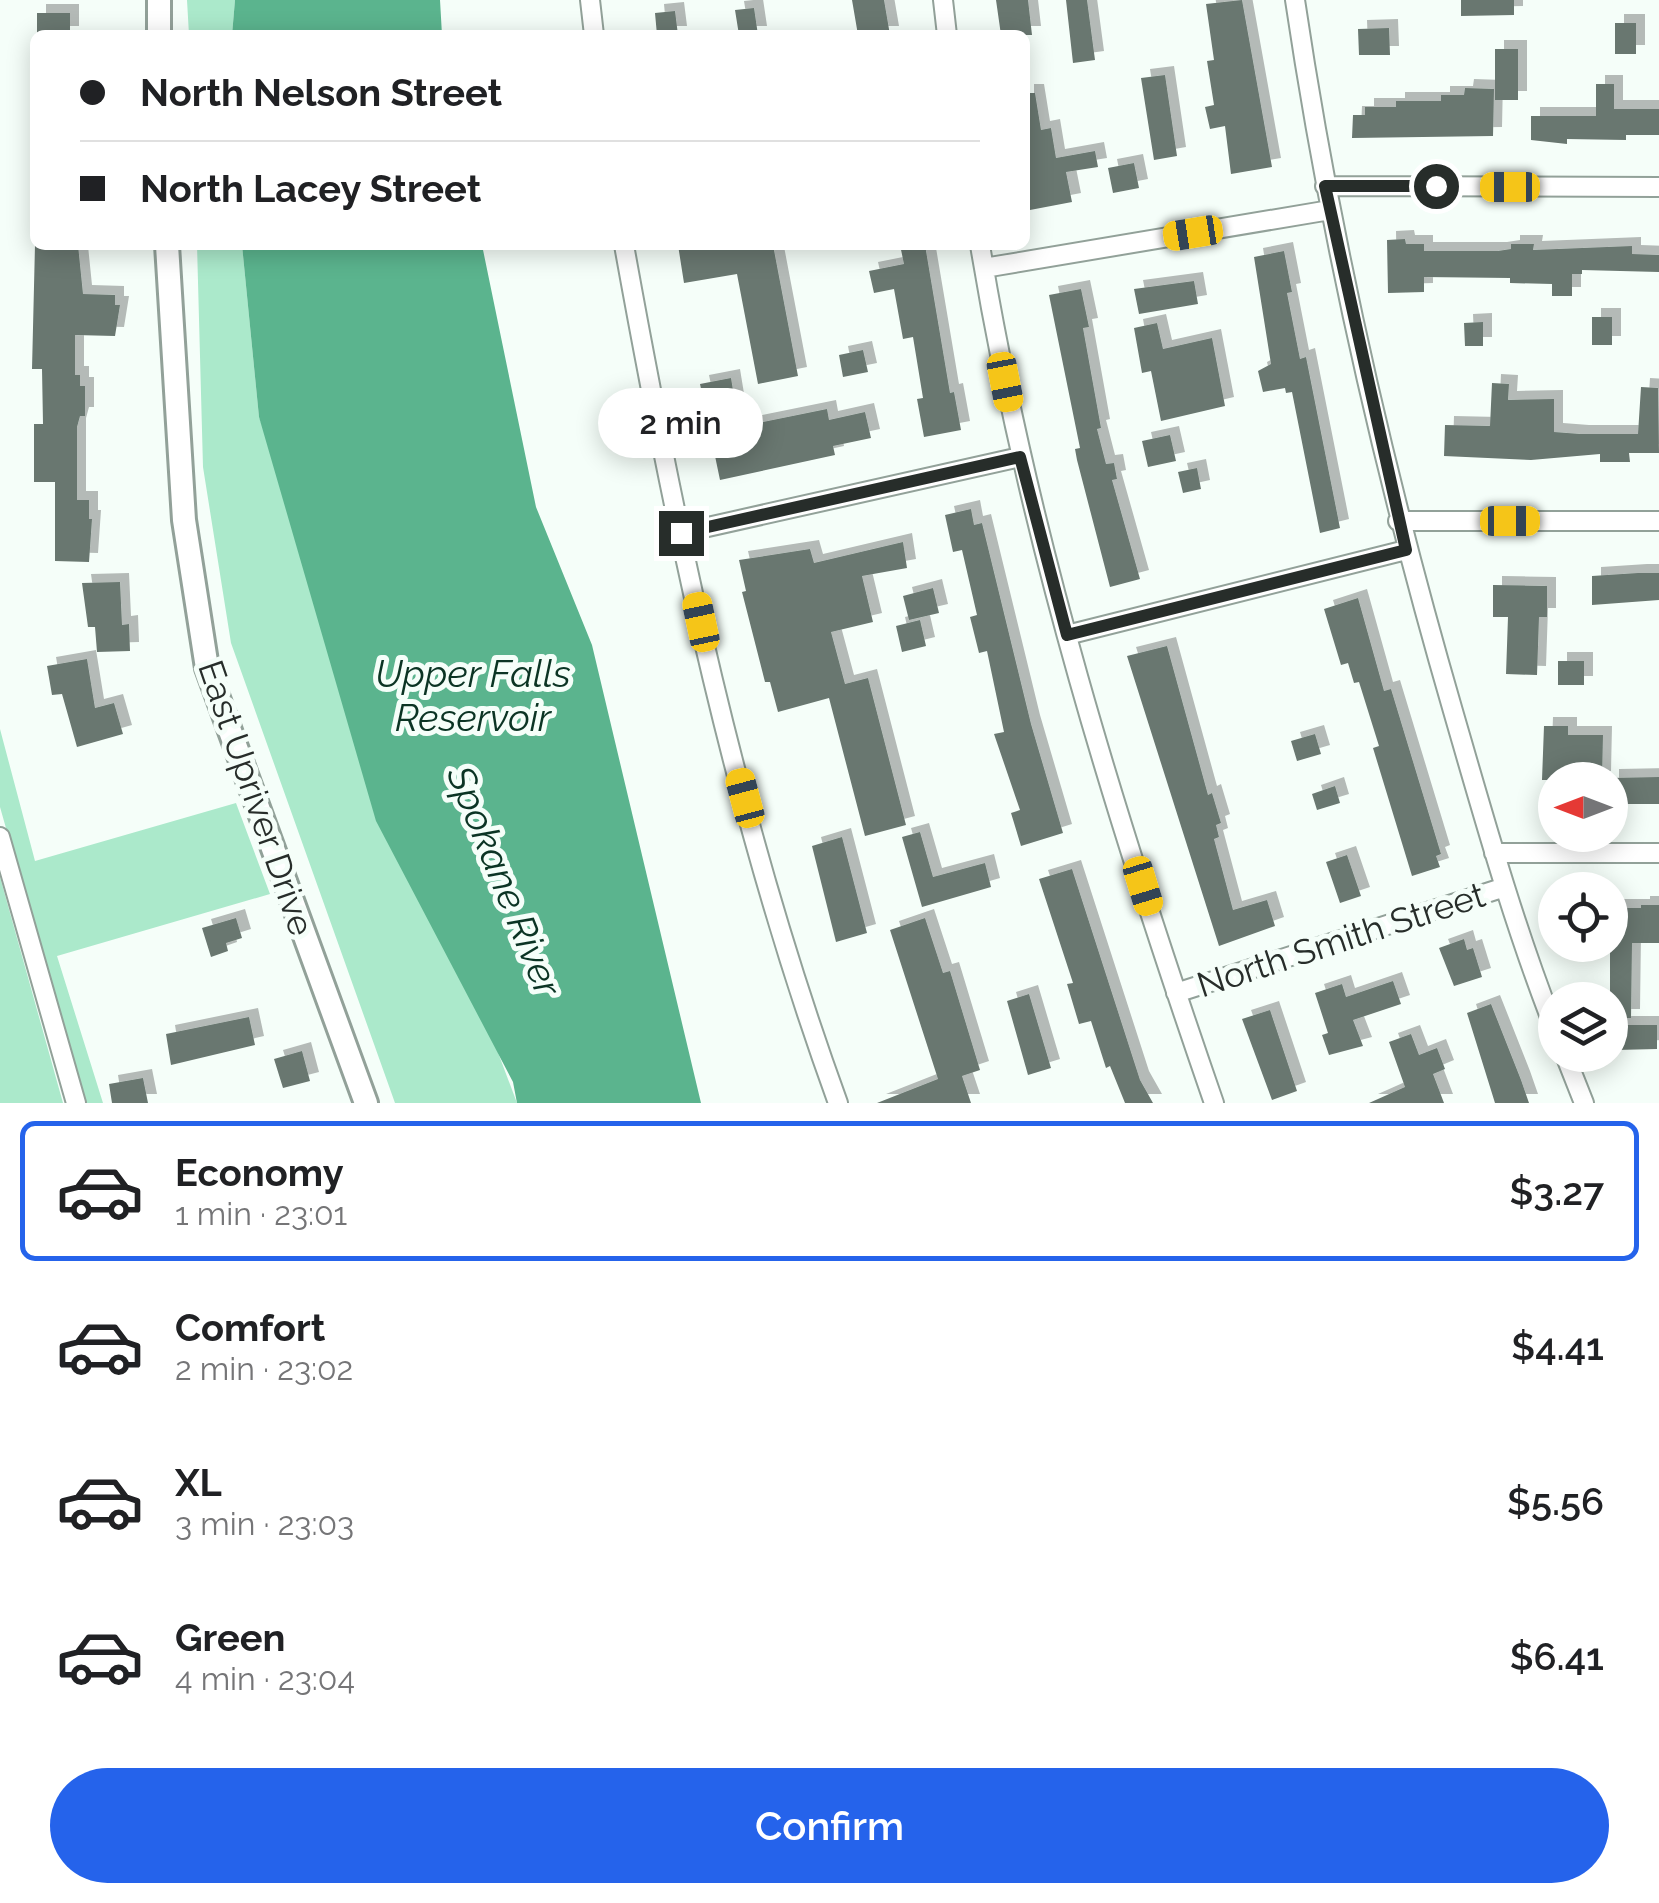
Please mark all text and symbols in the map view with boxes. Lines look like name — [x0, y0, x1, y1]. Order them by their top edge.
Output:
text: North Nelson Street — [140, 70, 502, 115]
route start — [1414, 164, 1459, 209]
text: North Lacey Street — [140, 166, 481, 211]
car — [1480, 172, 1540, 202]
car — [1161, 213, 1225, 253]
car — [985, 350, 1025, 414]
callout: 2 min — [598, 388, 764, 458]
text: 2 min — [640, 404, 721, 441]
car — [1480, 506, 1540, 536]
route end — [659, 511, 704, 556]
car — [680, 590, 722, 654]
water label: Upper Falls Reservoir — [375, 651, 571, 740]
street label: East Upriver Drive — [190, 655, 323, 941]
water label: Spokane River — [438, 758, 572, 1004]
north arrow — [1538, 762, 1628, 852]
map controls — [1538, 762, 1628, 1072]
car — [723, 765, 767, 831]
car — [1120, 853, 1166, 919]
button: locate — [1538, 872, 1628, 962]
street label: North Smith Street — [1192, 874, 1490, 1005]
button: layers — [1538, 982, 1628, 1072]
icon: car — [55, 1146, 145, 1236]
text: Economy — [175, 1150, 344, 1195]
text: $3.27 — [1510, 1169, 1604, 1214]
text: 1 min · 23:01 — [175, 1195, 347, 1232]
icon: car — [55, 1301, 145, 1391]
text: Comfort — [175, 1305, 325, 1350]
text: $4.41 — [1511, 1324, 1604, 1369]
text: 2 min · 23:02 — [175, 1350, 353, 1387]
icon: car — [55, 1456, 145, 1546]
text: XL — [175, 1460, 222, 1505]
text: $5.56 — [1507, 1479, 1604, 1524]
text: 3 min · 23:03 — [175, 1505, 354, 1542]
icon: car — [55, 1611, 145, 1701]
text: Green — [175, 1615, 285, 1660]
text: $6.41 — [1510, 1634, 1604, 1679]
text: 4 min · 23:04 — [175, 1660, 355, 1697]
button: Confirm — [50, 1768, 1609, 1883]

